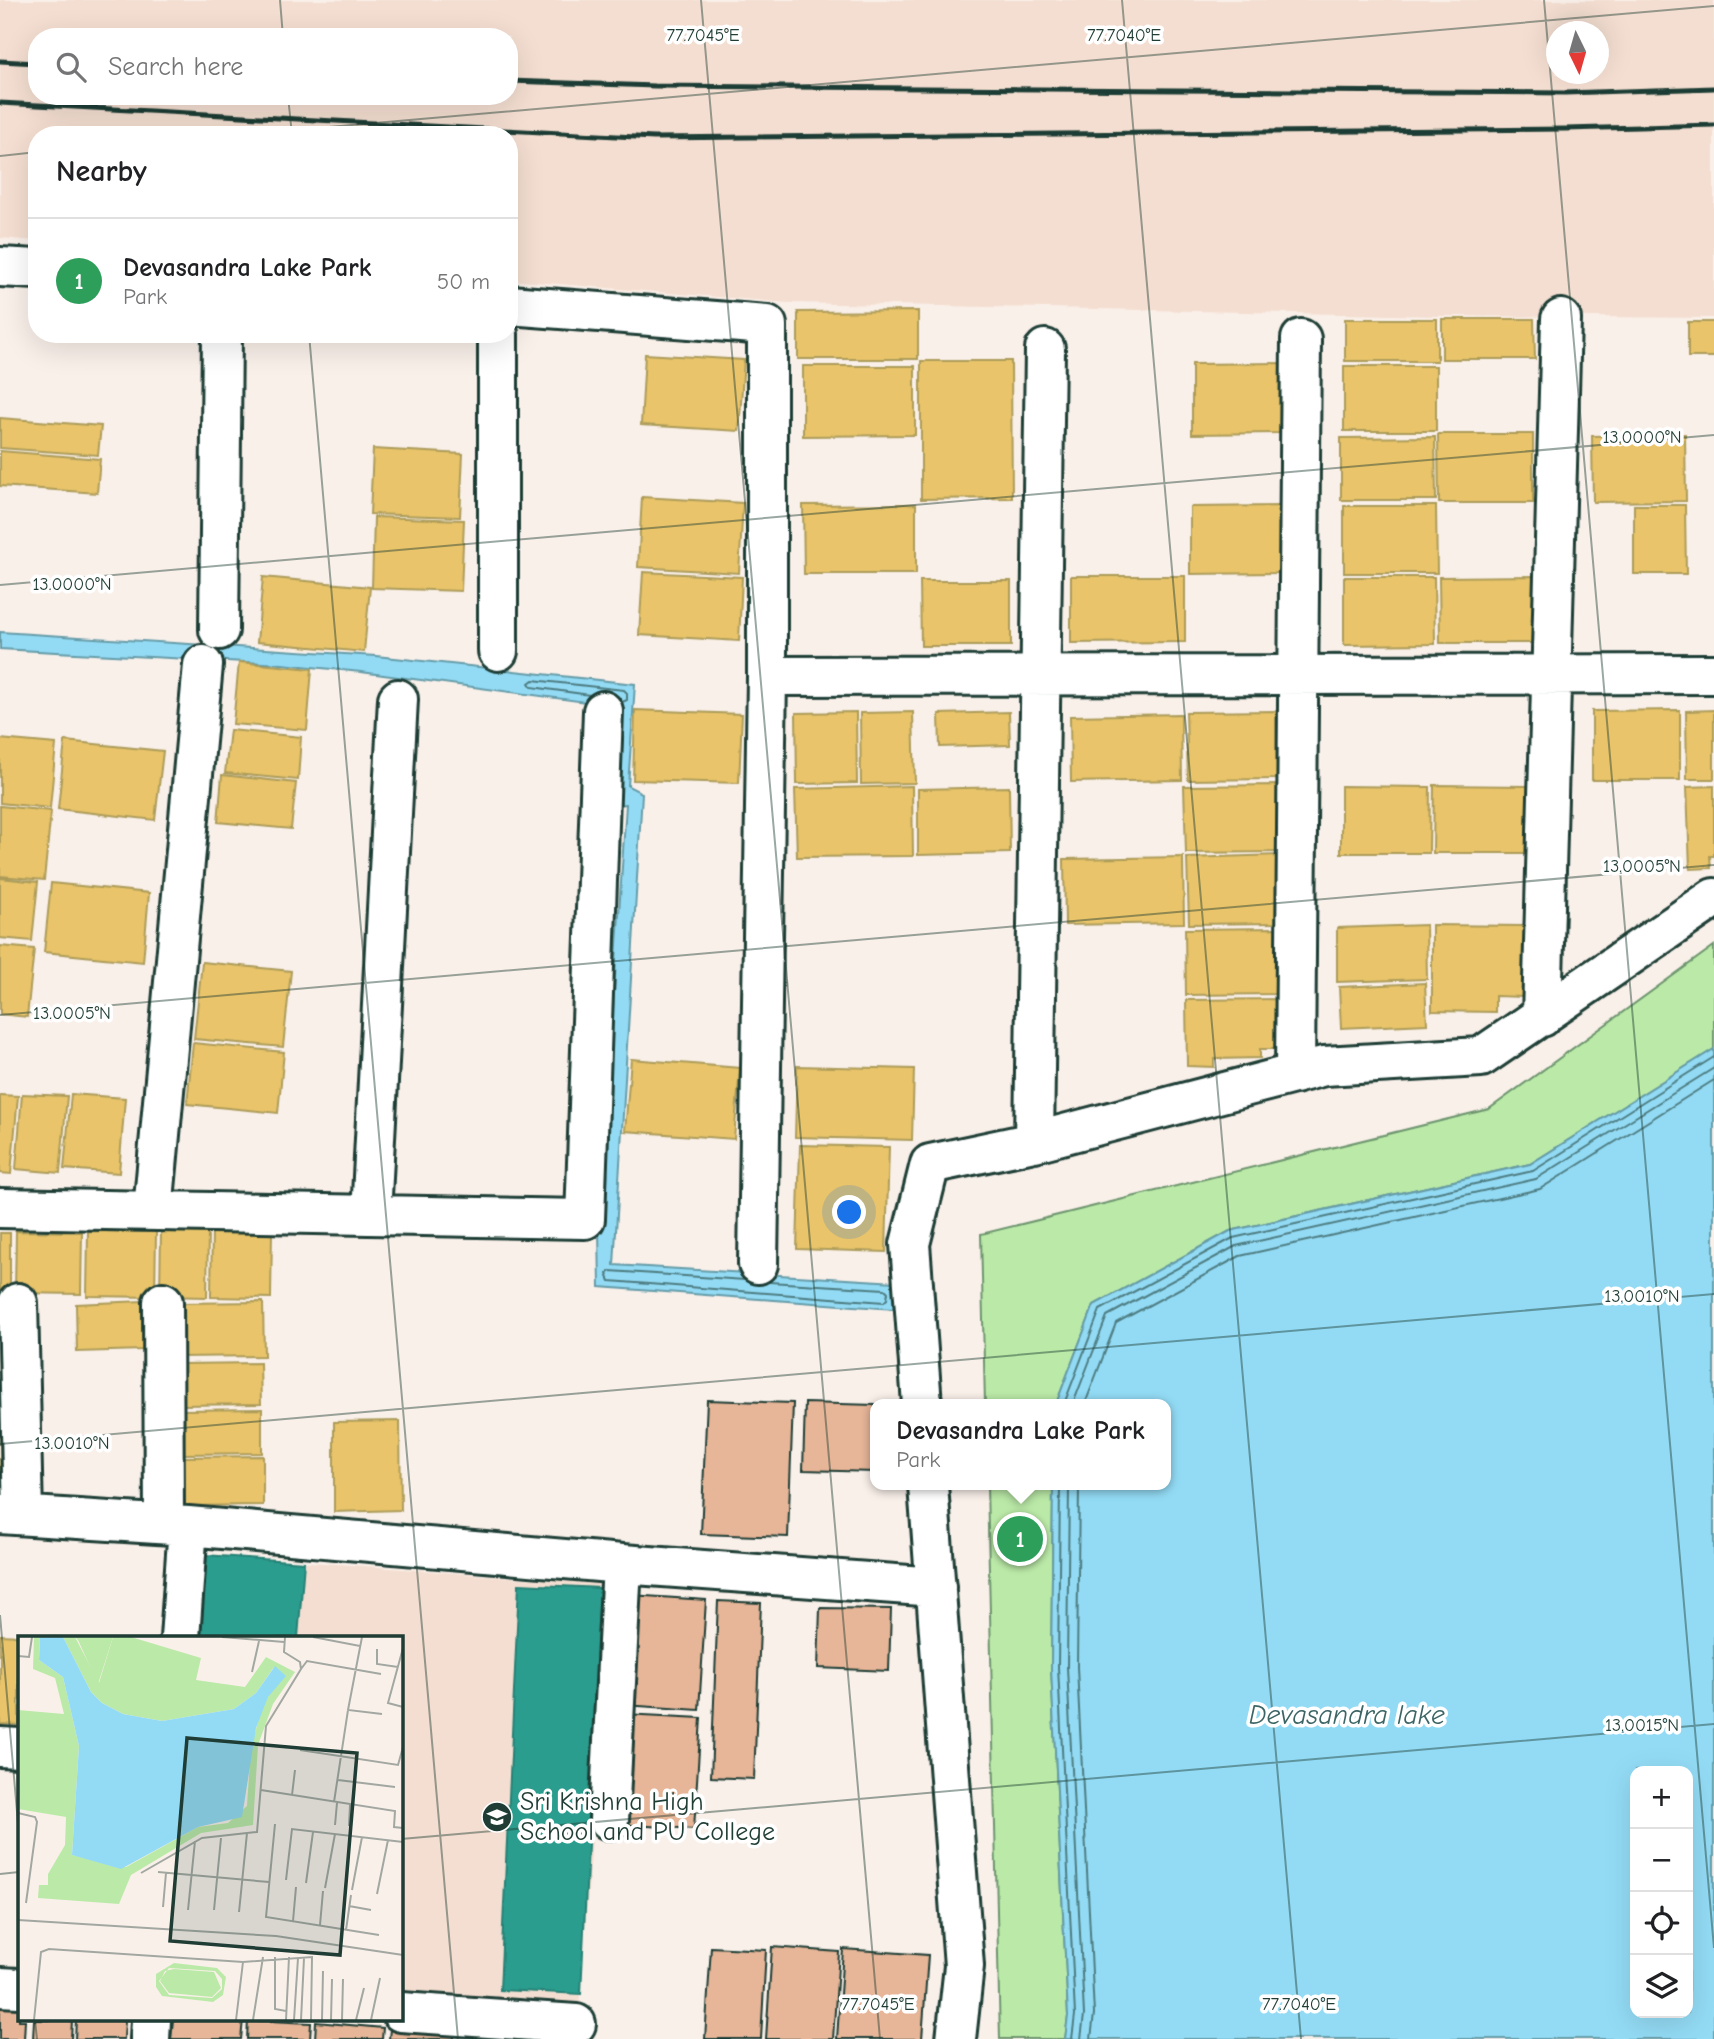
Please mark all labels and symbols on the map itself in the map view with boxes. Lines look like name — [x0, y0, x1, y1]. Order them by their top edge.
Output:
north arrow — [1546, 21, 1609, 84]
text: 77.7045°E — [666, 25, 740, 46]
text: 77.7040°E — [1087, 25, 1161, 46]
text: 13.0000°N — [1602, 427, 1682, 448]
text: 13.0000°N — [32, 574, 112, 595]
text: 13.0005°N — [1603, 856, 1681, 877]
text: 13.0005°N — [33, 1003, 111, 1024]
your location — [832, 1195, 866, 1229]
text: 13.0010°N — [1604, 1286, 1680, 1307]
text: 13.0010°N — [34, 1433, 110, 1454]
pin: 1 — [997, 1513, 1043, 1565]
inset map — [18, 1636, 402, 2022]
water label: Devasandra lake — [1249, 1699, 1445, 1731]
text: 13.0015°N — [1605, 1715, 1679, 1736]
place label: Sri Krishna High School and PU College — [520, 1787, 775, 1847]
school or university icon: Sri Krishna High School and PU College — [480, 1800, 514, 1834]
text: 77.7045°E — [841, 1994, 915, 2015]
text: 77.7040°E — [1262, 1994, 1336, 2015]

